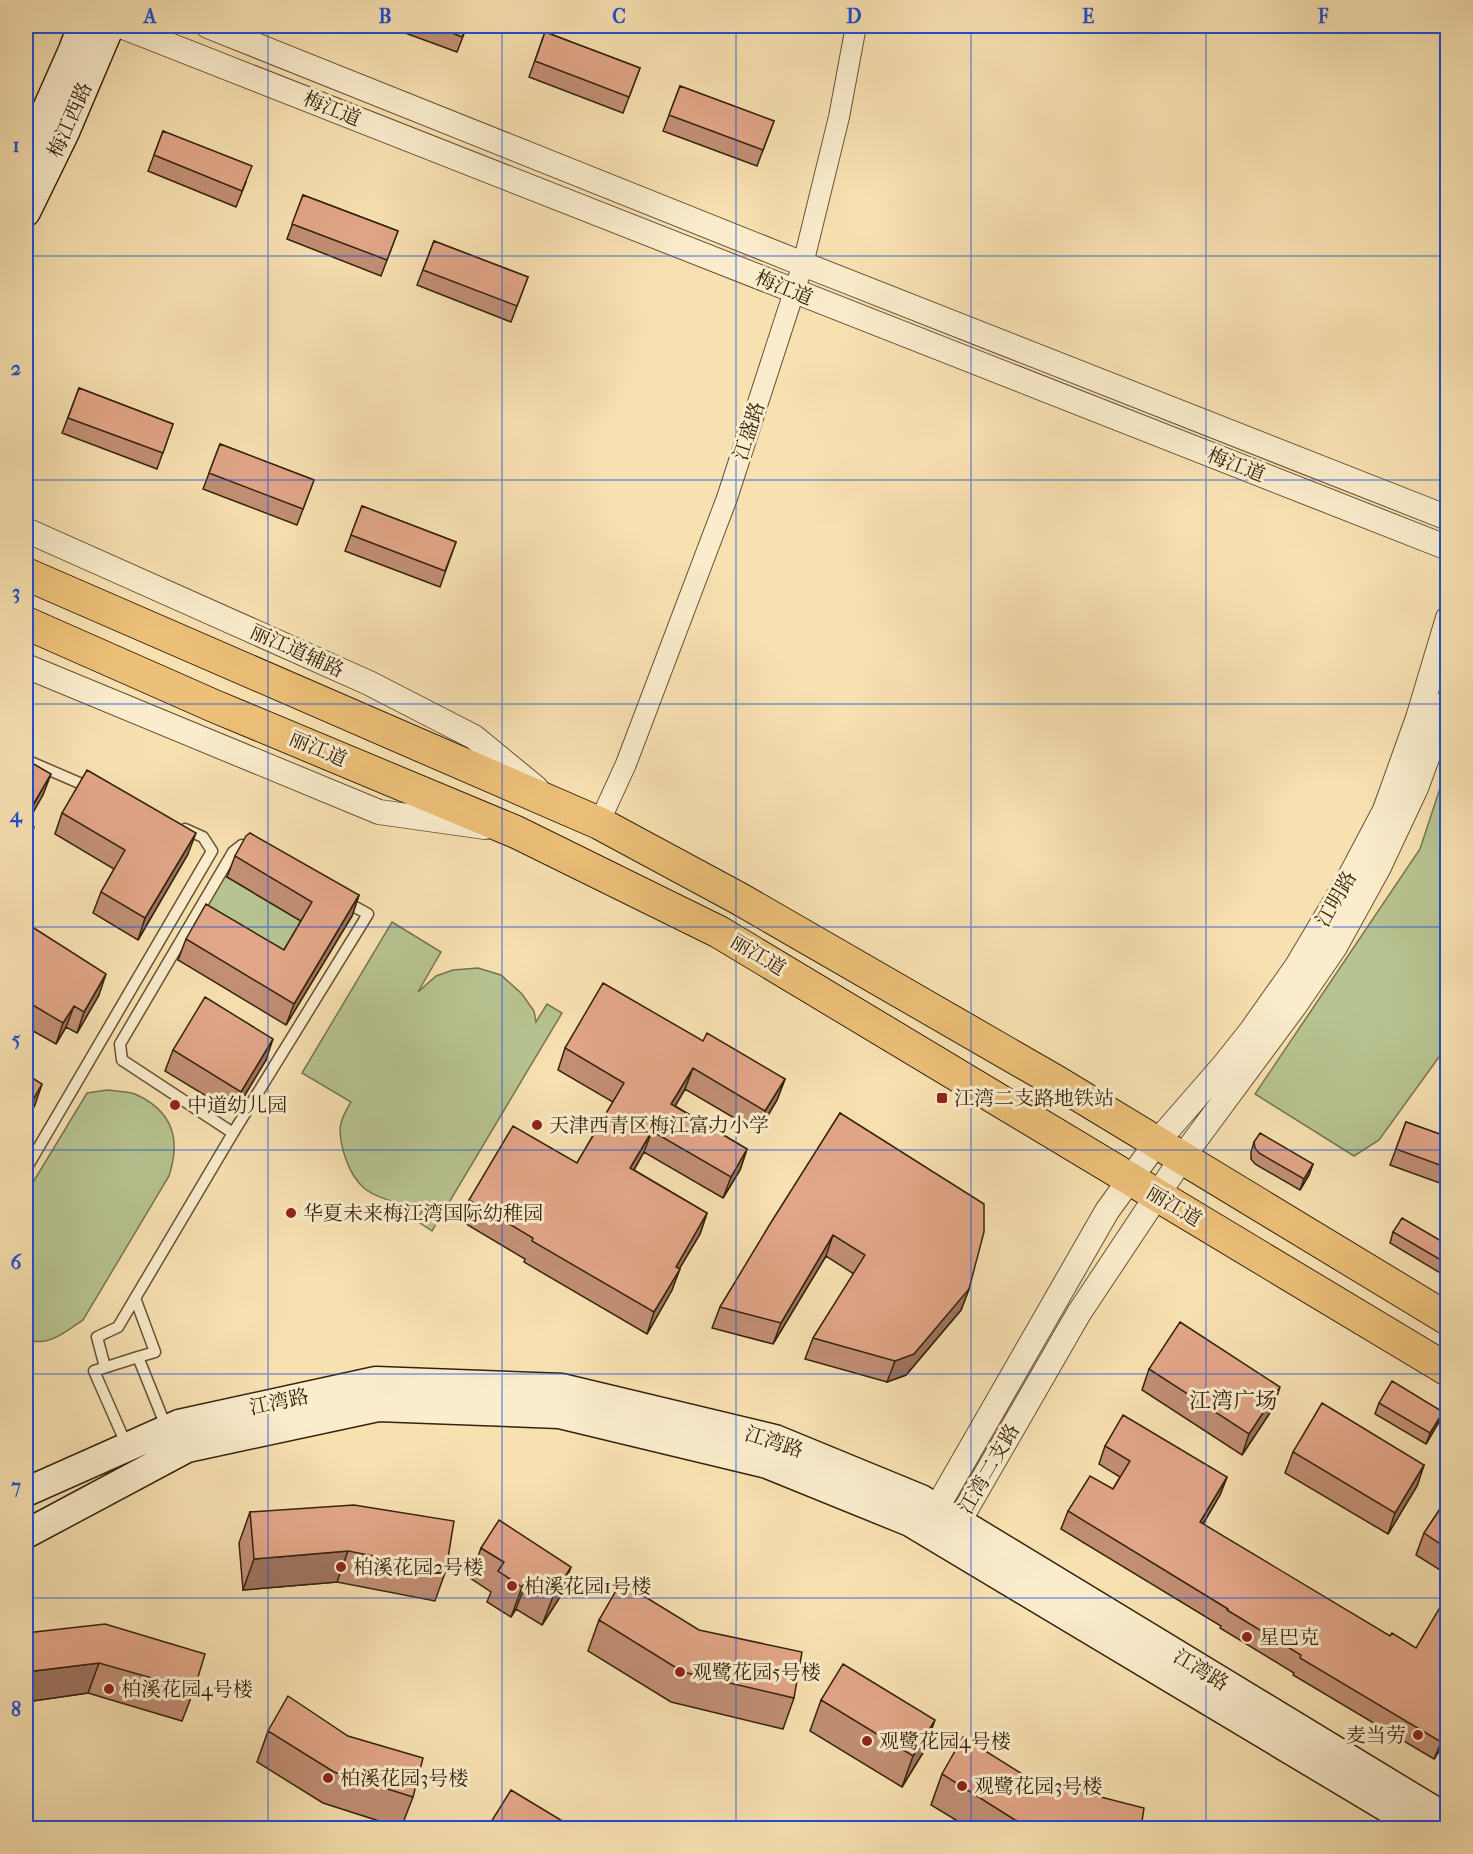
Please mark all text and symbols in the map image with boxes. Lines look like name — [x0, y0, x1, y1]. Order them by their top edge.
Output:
text: A — [142, 5, 158, 28]
text: B — [378, 5, 392, 28]
text: C — [612, 5, 626, 28]
text: D — [846, 5, 862, 28]
text: E — [1082, 5, 1094, 28]
text: F — [1317, 5, 1329, 28]
street label: 梅江西路 — [43, 79, 97, 161]
street label: 梅江道 — [300, 87, 364, 131]
text: 1 — [12, 134, 20, 157]
street label: 梅江道 — [752, 266, 816, 310]
text: 2 — [11, 357, 21, 380]
street label: 江盛路 — [729, 399, 769, 463]
street label: 梅江道 — [1204, 444, 1268, 486]
text: 3 — [12, 581, 20, 604]
street label: 丽江道辅路 — [247, 620, 347, 682]
street label: 丽江道 — [286, 727, 350, 771]
text: 4 — [9, 804, 23, 828]
street label: 江明路 — [1311, 867, 1361, 931]
street label: 丽江道 — [726, 930, 790, 980]
text: 5 — [12, 1028, 21, 1051]
place label: 江湾二支路地铁站 — [954, 1087, 1114, 1110]
marker: 江湾二支路地铁站 — [935, 1091, 949, 1105]
place label: 中道幼儿园 — [187, 1094, 287, 1117]
marker: 中道幼儿园 — [168, 1098, 182, 1112]
place label: 天津西青区梅江富力小学 — [549, 1114, 769, 1137]
marker: 天津西青区梅江富力小学 — [530, 1118, 544, 1132]
street label: 丽江道 — [1142, 1181, 1206, 1231]
place label: 华夏未来梅江湾国际幼稚园 — [303, 1202, 543, 1225]
marker: 华夏未来梅江湾国际幼稚园 — [284, 1206, 298, 1220]
text: 6 — [11, 1251, 23, 1274]
street label: 江湾路 — [247, 1385, 311, 1419]
district label: 江湾广场 — [1189, 1388, 1277, 1414]
street label: 江湾二支路 — [954, 1420, 1024, 1518]
street label: 江湾路 — [742, 1422, 806, 1462]
text: 7 — [10, 1475, 21, 1498]
place label: 柏溪花园2号楼 — [353, 1556, 483, 1579]
marker: 柏溪花园2号楼 — [334, 1560, 348, 1574]
place label: 柏溪花园1号楼 — [524, 1575, 651, 1598]
marker: 柏溪花园1号楼 — [505, 1579, 519, 1593]
place label: 星巴克 — [1259, 1626, 1319, 1649]
marker: 星巴克 — [1240, 1630, 1254, 1644]
street label: 江湾路 — [1169, 1645, 1233, 1695]
place label: 观鹭花园5号楼 — [692, 1661, 821, 1684]
marker: 观鹭花园5号楼 — [673, 1665, 687, 1679]
place label: 柏溪花园4号楼 — [121, 1678, 253, 1701]
marker: 柏溪花园4号楼 — [102, 1682, 116, 1696]
text: 8 — [11, 1698, 21, 1721]
place label: 麦当劳 — [1346, 1724, 1406, 1747]
marker: 麦当劳 — [1411, 1728, 1425, 1742]
place label: 观鹭花园4号楼 — [879, 1730, 1011, 1753]
marker: 观鹭花园4号楼 — [860, 1734, 874, 1748]
place label: 柏溪花园3号楼 — [340, 1767, 468, 1790]
marker: 柏溪花园3号楼 — [321, 1771, 335, 1785]
place label: 观鹭花园3号楼 — [974, 1775, 1102, 1798]
marker: 观鹭花园3号楼 — [955, 1779, 969, 1793]

